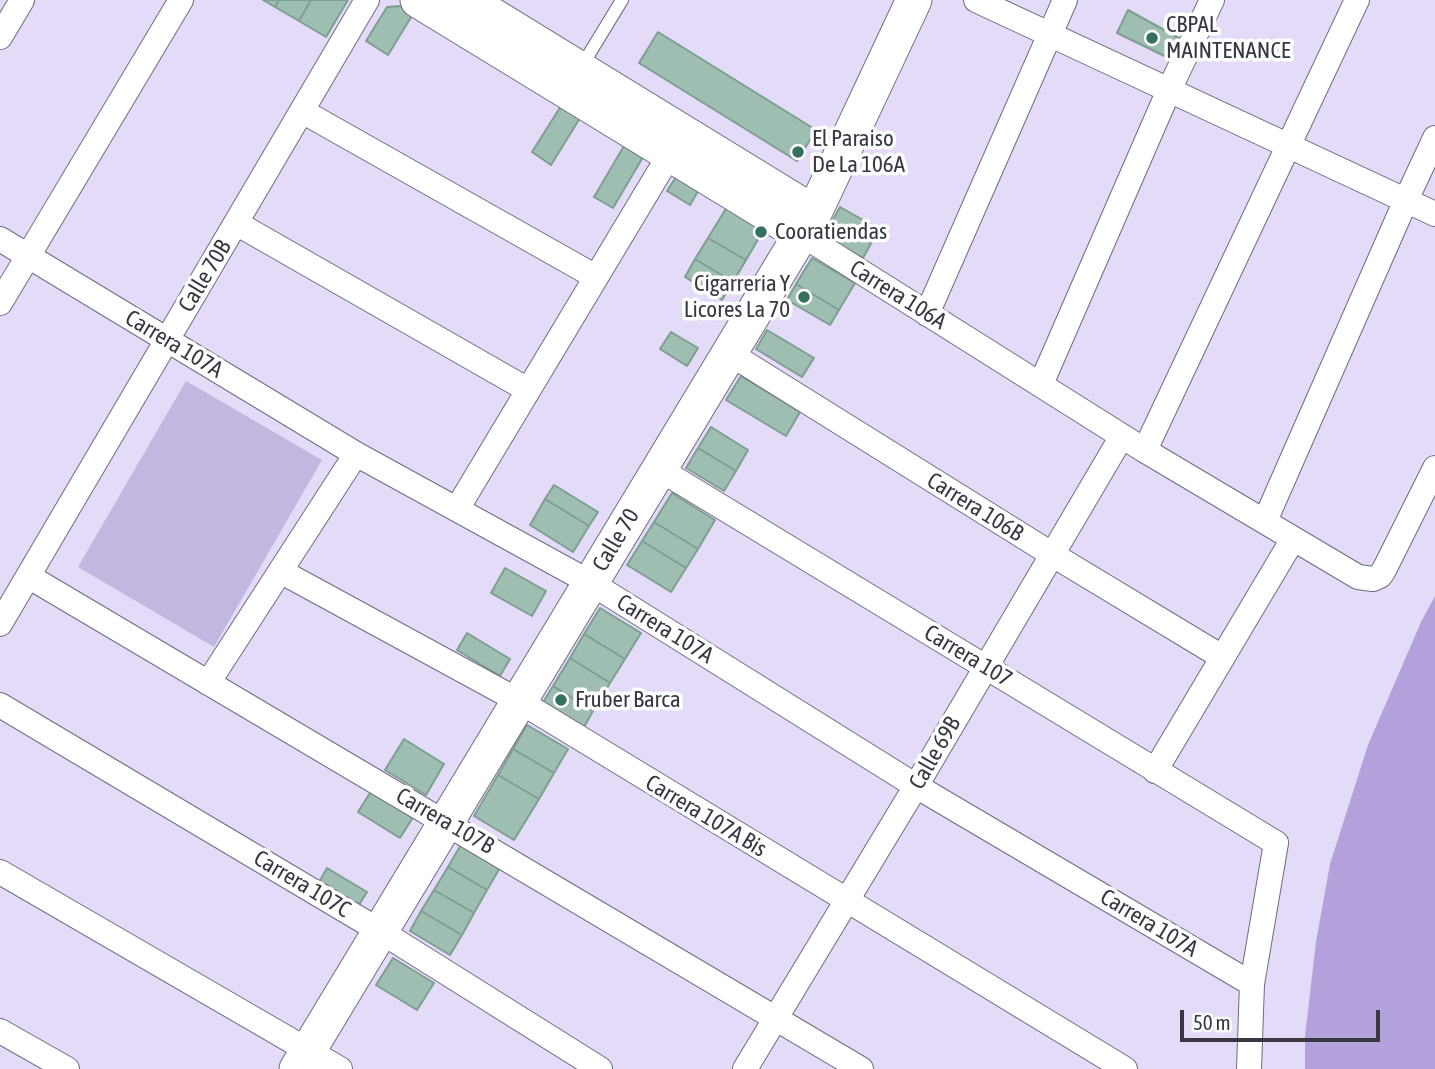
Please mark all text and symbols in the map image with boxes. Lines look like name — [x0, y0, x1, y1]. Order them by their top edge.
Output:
place label: CBPAL MAINTENANCE — [1166, 11, 1291, 65]
marker: CBPAL MAINTENANCE — [1144, 30, 1160, 46]
place label: El Paraiso De La 106A — [812, 125, 905, 179]
marker: El Paraiso De La 106A — [790, 144, 806, 160]
place label: Cooratiendas — [775, 218, 887, 246]
marker: Cooratiendas — [753, 224, 769, 240]
street label: Calle 70B — [173, 235, 237, 317]
street label: Carrera 106A — [844, 254, 952, 336]
place label: Cigarreria Y Licores La 70 — [684, 270, 790, 324]
marker: Cigarreria Y Licores La 70 — [796, 289, 812, 305]
street label: Carrera 107A — [120, 304, 228, 384]
street label: Carrera 106B — [922, 467, 1028, 547]
street label: Calle 70 — [587, 504, 645, 576]
street label: Carrera 107A — [611, 588, 719, 670]
street label: Carrera 107 — [919, 619, 1017, 693]
place label: Fruber Barca — [575, 686, 681, 714]
marker: Fruber Barca — [553, 692, 569, 708]
street label: Calle 69B — [903, 712, 967, 794]
street label: Carrera 107A Bis — [640, 769, 772, 863]
street label: Carrera 107B — [391, 782, 499, 860]
street label: Carrera 107C — [249, 844, 355, 924]
street label: Carrera 107A — [1095, 883, 1203, 963]
scale bar — [1183, 996, 1382, 1040]
text: 50 m — [1193, 1010, 1231, 1034]

